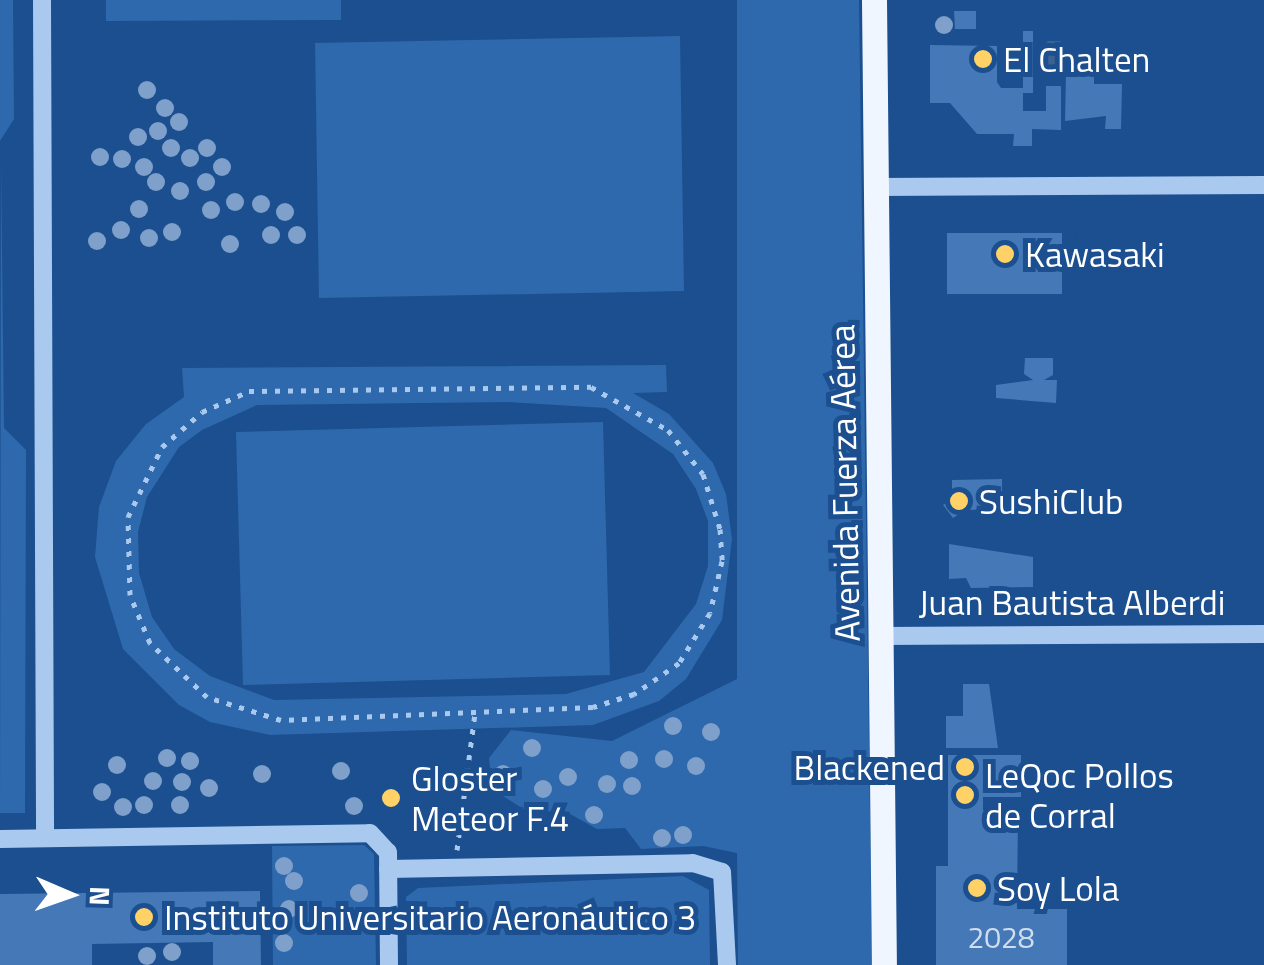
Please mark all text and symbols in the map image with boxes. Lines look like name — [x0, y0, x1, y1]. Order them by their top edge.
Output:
place label: El Chalten — [1003, 38, 1150, 80]
marker: El Chalten — [972, 48, 994, 70]
place label: Kawasaki — [1025, 233, 1165, 275]
marker: Kawasaki — [994, 243, 1016, 265]
street label: Avenida Fuerza Aérea — [820, 324, 868, 642]
place label: SushiClub — [979, 480, 1123, 522]
marker: SushiClub — [948, 490, 970, 512]
street label: Juan Bautista Alberdi — [918, 581, 1226, 623]
place label: Blackened — [794, 746, 945, 788]
place label: LeQoc Pollos de Corral — [985, 754, 1174, 836]
marker: Blackened — [954, 756, 976, 778]
place label: Gloster Meteor F.4 — [411, 757, 569, 839]
marker: LeQoc Pollos de Corral — [954, 784, 976, 806]
marker: Gloster Meteor F.4 — [380, 787, 402, 809]
north arrow — [20, 845, 120, 945]
place label: Soy Lola — [997, 867, 1119, 909]
marker: Soy Lola — [966, 877, 988, 899]
text: N — [79, 886, 122, 907]
place label: Instituto Universitario Aeronáutico 3 — [164, 896, 696, 938]
marker: Instituto Universitario Aeronáutico 3 — [133, 906, 155, 928]
house number: 2028 — [967, 919, 1035, 955]

